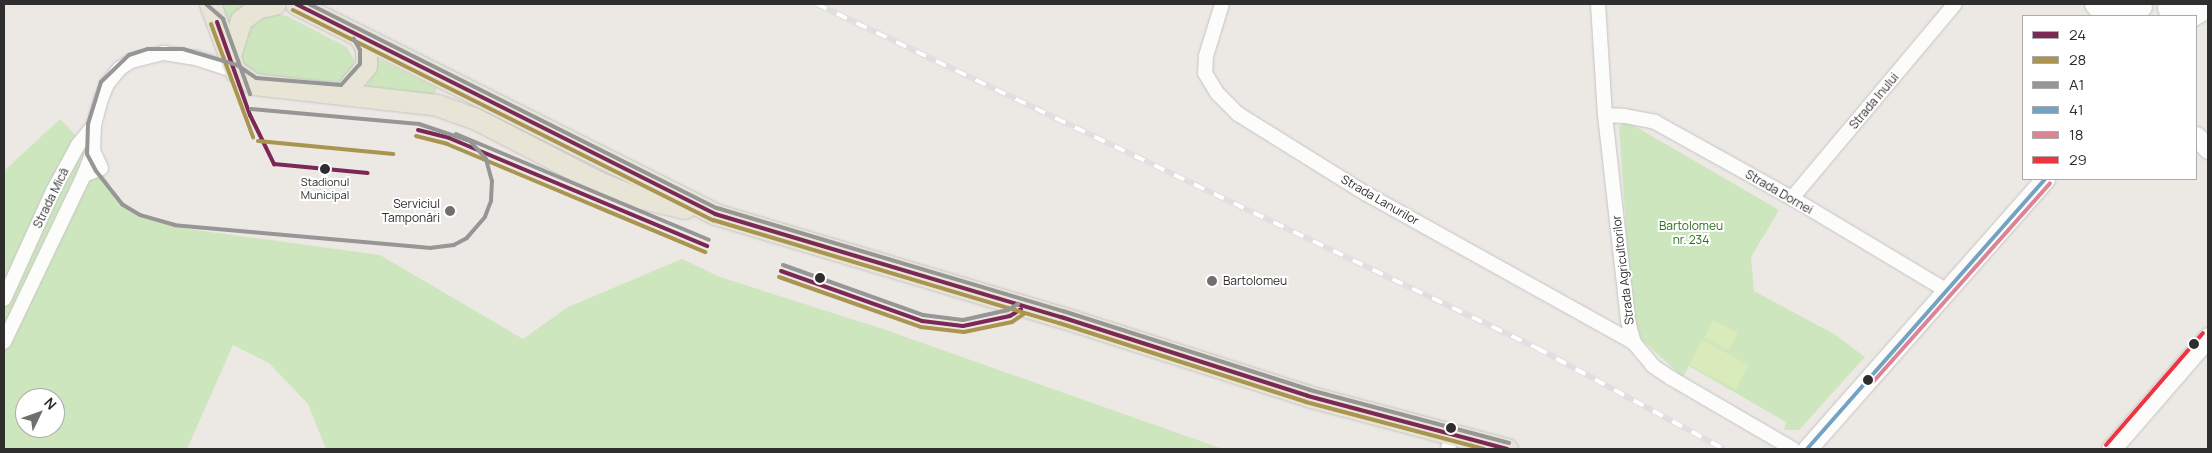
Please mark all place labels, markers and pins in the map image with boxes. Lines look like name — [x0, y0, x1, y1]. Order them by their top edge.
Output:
marker: Stadionul Municipal — [320, 164, 330, 174]
place label: Stadionul Municipal — [301, 176, 349, 202]
place label: Serviciul Tamponări — [382, 197, 440, 225]
marker: Serviciul Tamponări — [444, 205, 456, 217]
unlabelled marker — [815, 273, 825, 283]
marker: Bartolomeu — [1205, 274, 1219, 288]
place label: Bartolomeu — [1223, 274, 1287, 288]
unlabelled marker — [2189, 339, 2199, 349]
unlabelled marker — [1863, 375, 1873, 385]
unlabelled marker — [1446, 423, 1456, 433]

